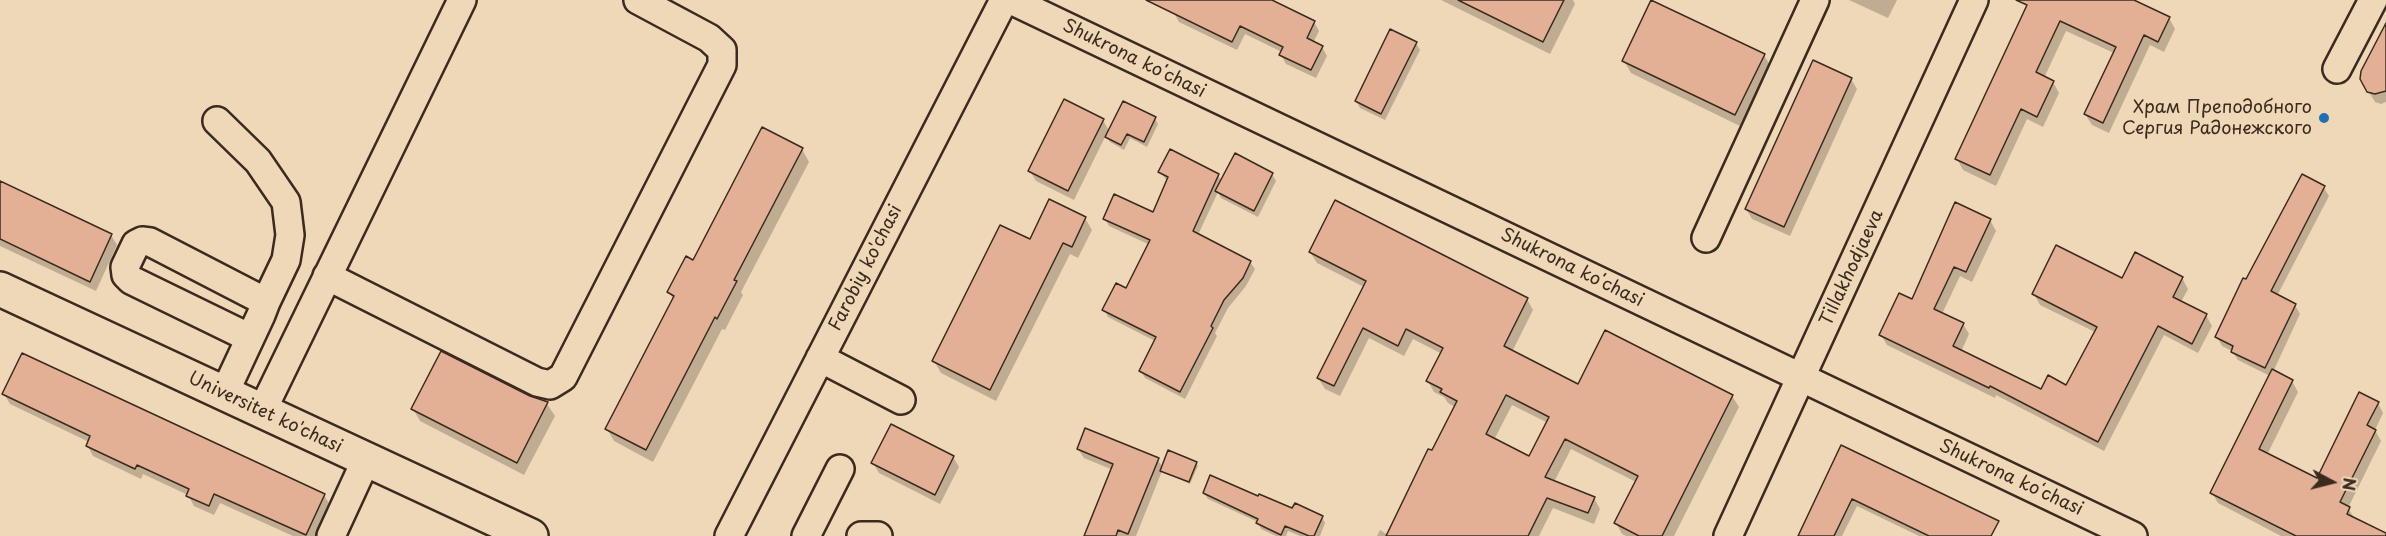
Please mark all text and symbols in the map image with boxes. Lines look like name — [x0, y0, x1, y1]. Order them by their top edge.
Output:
street label: Shukrona koʻchasi — [1059, 15, 1209, 103]
place label: Храм Преподобного Сергия Радонежского — [2122, 97, 2312, 140]
marker: Храм Преподобного Сергия Радонежского — [2317, 111, 2331, 125]
street label: Farobiy ko'chasi — [825, 201, 907, 335]
street label: Tillakhodjaeva — [1816, 206, 1888, 330]
street label: Shukrona koʻchasi — [1497, 224, 1647, 312]
street label: Universitet ko'chasi — [184, 368, 346, 458]
street label: Shukrona koʻchasi — [1936, 435, 2086, 521]
north arrow — [2302, 452, 2362, 512]
text: N — [2337, 476, 2363, 492]

